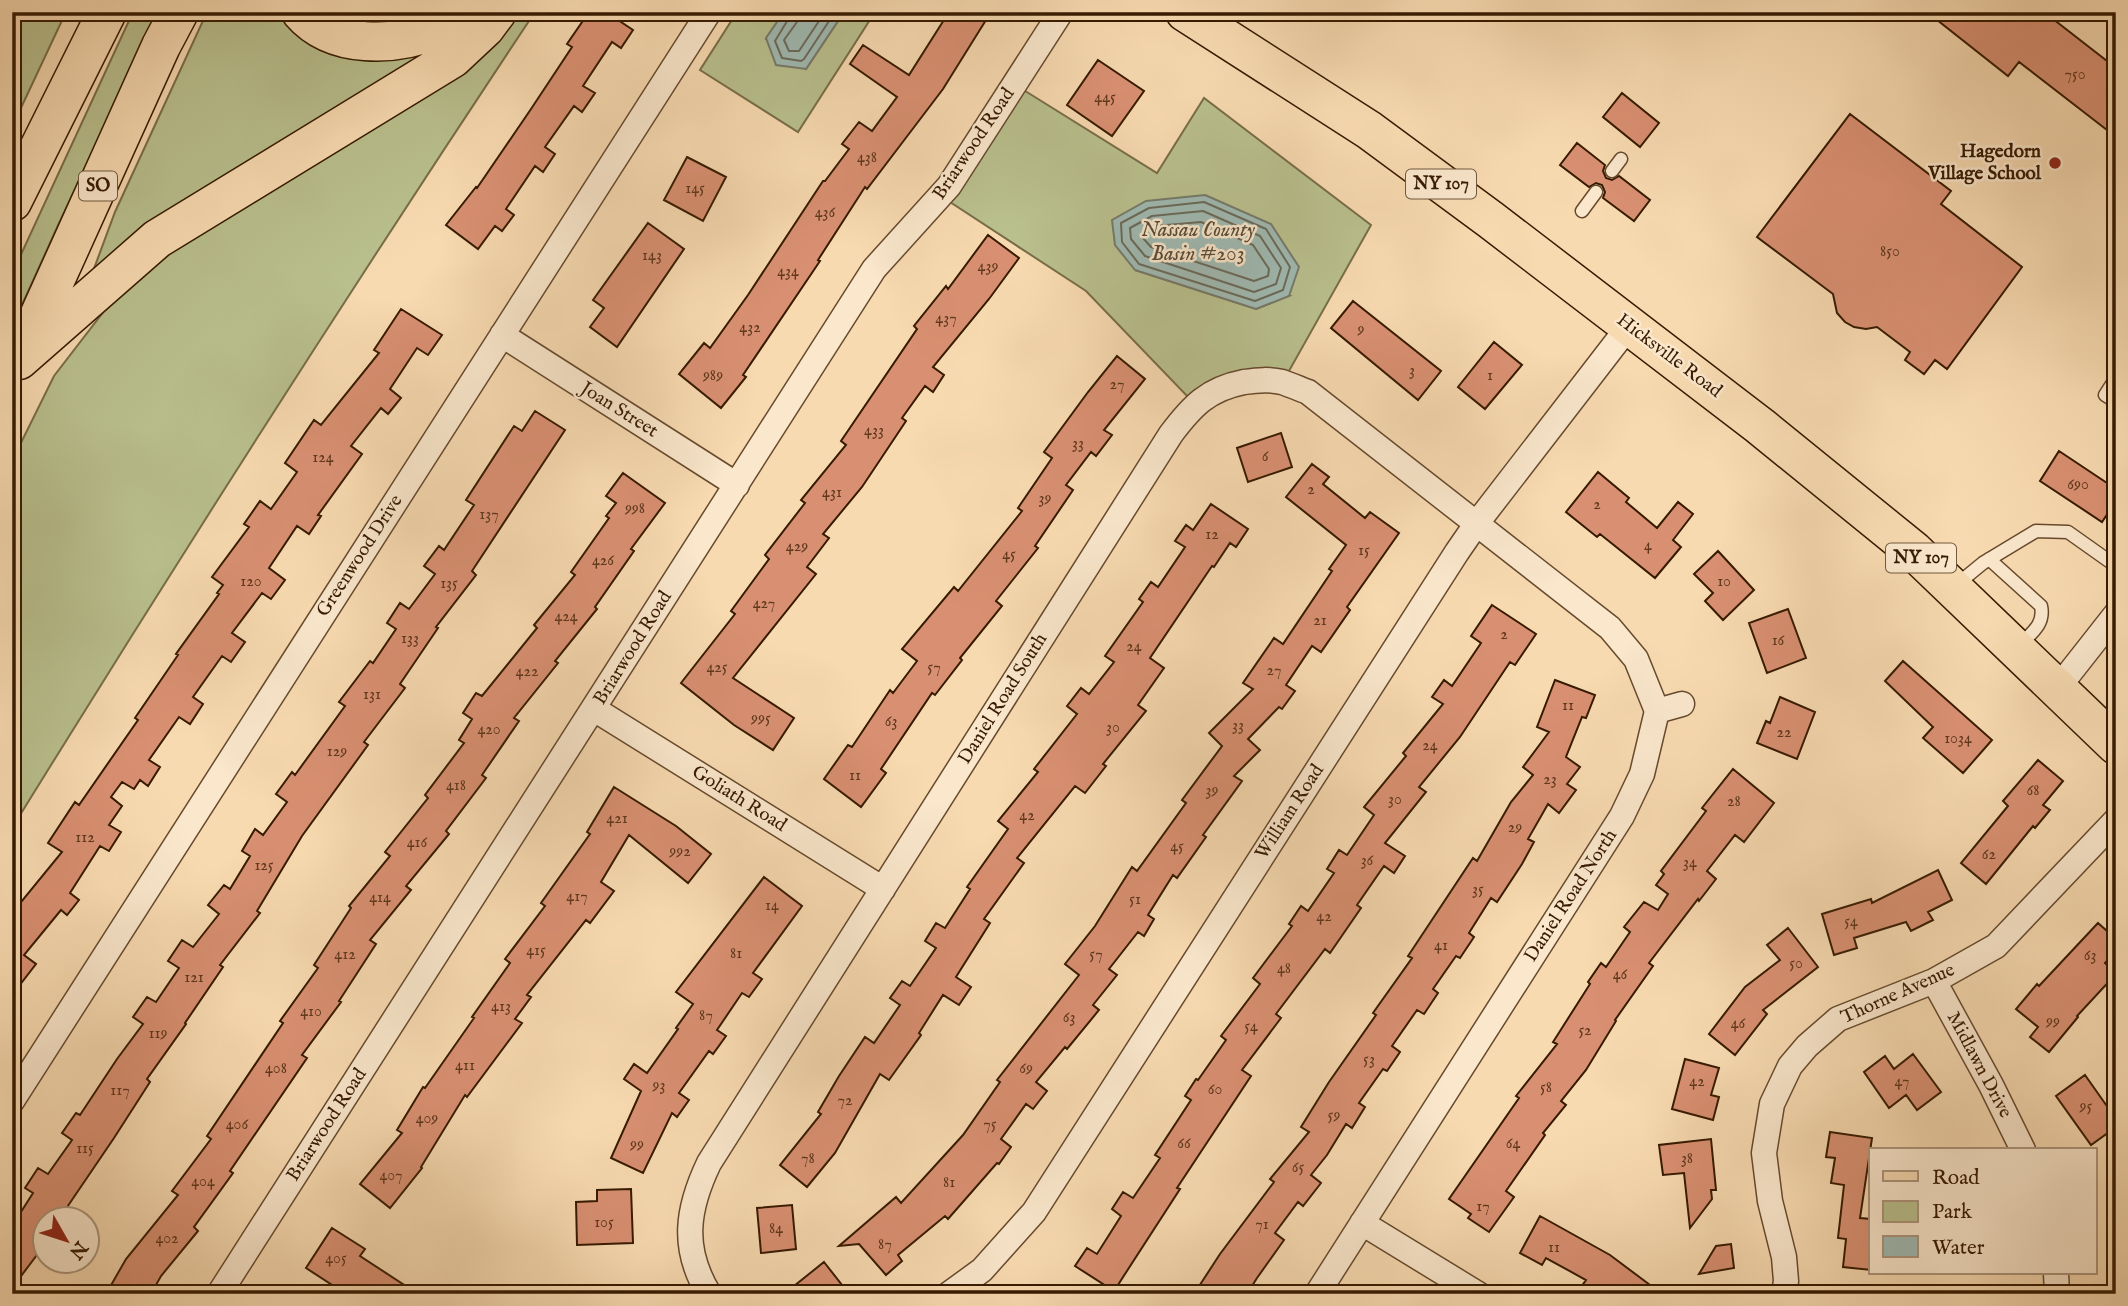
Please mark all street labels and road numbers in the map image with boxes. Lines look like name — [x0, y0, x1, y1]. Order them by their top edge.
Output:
street label: Briarwood Road — [928, 83, 1021, 205]
road number: NY 107 — [1406, 169, 1476, 198]
road number: SO — [79, 172, 117, 201]
street label: Hicksville Road — [1611, 309, 1727, 404]
street label: Joan Street — [574, 376, 663, 444]
street label: Greenwood Drive — [312, 490, 409, 622]
road number: NY 107 — [1886, 544, 1956, 572]
street label: Briarwood Road — [588, 586, 678, 709]
street label: Daniel Road South — [953, 629, 1053, 769]
street label: William Road — [1250, 759, 1330, 864]
street label: Goliath Road — [687, 760, 792, 838]
street label: Daniel Road North — [1519, 825, 1623, 967]
street label: Thorne Avenue — [1837, 958, 1959, 1030]
street label: Midlawn Drive — [1941, 1008, 2017, 1123]
street label: Briarwood Road — [282, 1063, 373, 1186]

